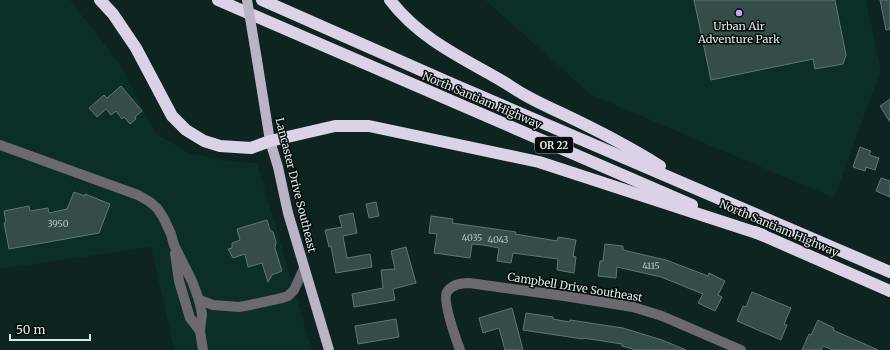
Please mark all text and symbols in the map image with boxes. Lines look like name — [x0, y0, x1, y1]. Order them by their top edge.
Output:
marker: Urban Air Adventure Park — [734, 8, 744, 18]
place label: Urban Air Adventure Park — [697, 19, 780, 46]
street label: North Santiam Highway — [420, 69, 544, 132]
street label: Lancaster Drive Southeast — [272, 116, 320, 255]
road number: OR 22 — [535, 137, 573, 153]
street label: North Santiam Highway — [717, 197, 841, 260]
house number: 3950 — [47, 218, 69, 229]
house number: 4035 — [462, 232, 482, 243]
house number: 4043 — [487, 234, 509, 245]
house number: 4115 — [642, 260, 660, 271]
street label: Campbell Drive Southeast — [506, 269, 644, 305]
scale bar — [10, 316, 90, 342]
text: 50 m — [16, 322, 45, 337]

